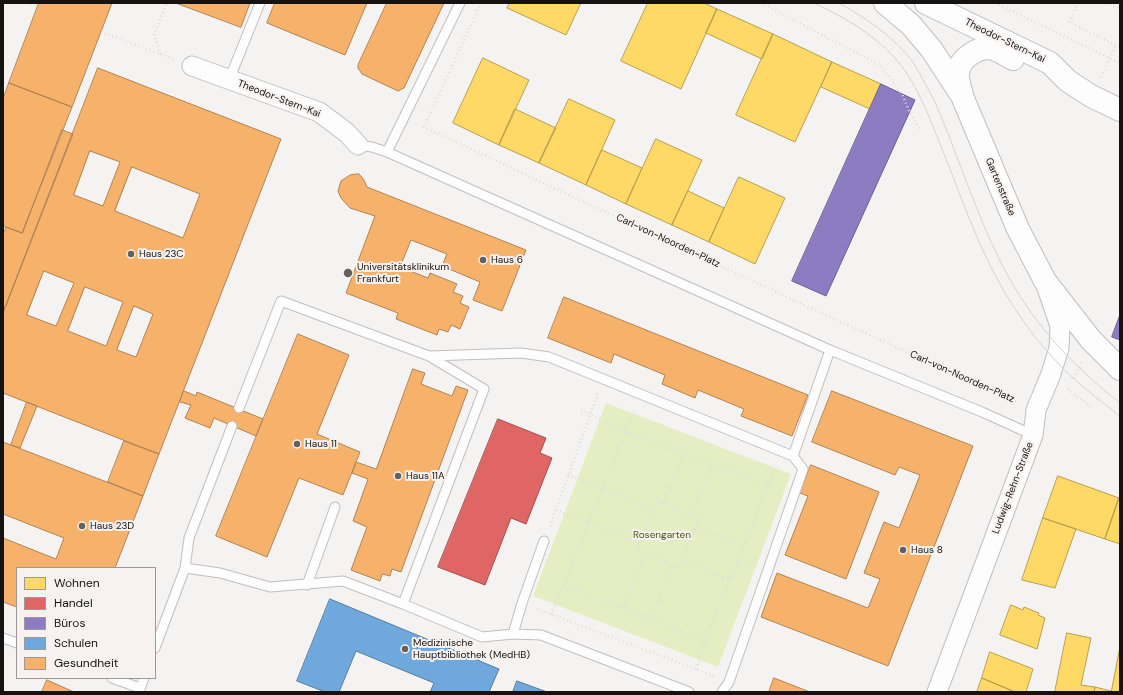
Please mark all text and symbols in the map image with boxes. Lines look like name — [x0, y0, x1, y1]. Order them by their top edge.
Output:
street label: Theodor-Stern-Kai — [963, 16, 1047, 66]
street label: Theodor-Stern-Kai — [236, 78, 322, 120]
street label: Gartenstraße — [982, 156, 1018, 218]
street label: Carl-von-Noorden-Platz — [614, 212, 722, 270]
place label: Haus 23C — [139, 248, 183, 260]
marker: Haus 23C — [126, 249, 136, 259]
place label: Haus 6 — [491, 254, 523, 266]
marker: Haus 6 — [478, 255, 488, 265]
place label: Universitätsklinikum Frankfurt — [357, 261, 449, 284]
marker: Universitätsklinikum Frankfurt — [342, 267, 354, 279]
street label: Carl-von-Noorden-Platz — [908, 348, 1016, 406]
place label: Haus 11 — [305, 438, 337, 450]
marker: Haus 11 — [292, 439, 302, 449]
street label: Ludwig-Rehn-Straße — [990, 440, 1036, 536]
place label: Haus 11A — [406, 470, 445, 482]
marker: Haus 11A — [393, 471, 403, 481]
place label: Haus 23D — [90, 520, 134, 532]
marker: Haus 23D — [77, 521, 87, 531]
park label: Rosengarten — [633, 529, 691, 541]
place label: Haus 8 — [911, 544, 943, 556]
marker: Haus 8 — [898, 545, 908, 555]
legend — [16, 567, 156, 679]
text: Wohnen — [54, 575, 100, 591]
text: Handel — [54, 595, 93, 611]
text: Büros — [54, 615, 85, 631]
text: Schulen — [54, 635, 98, 651]
place label: Medizinische Hauptbibliothek (MedHB) — [413, 637, 530, 660]
marker: Medizinische Hauptbibliothek (MedHB) — [400, 644, 410, 654]
text: Gesundheit — [54, 655, 119, 671]

